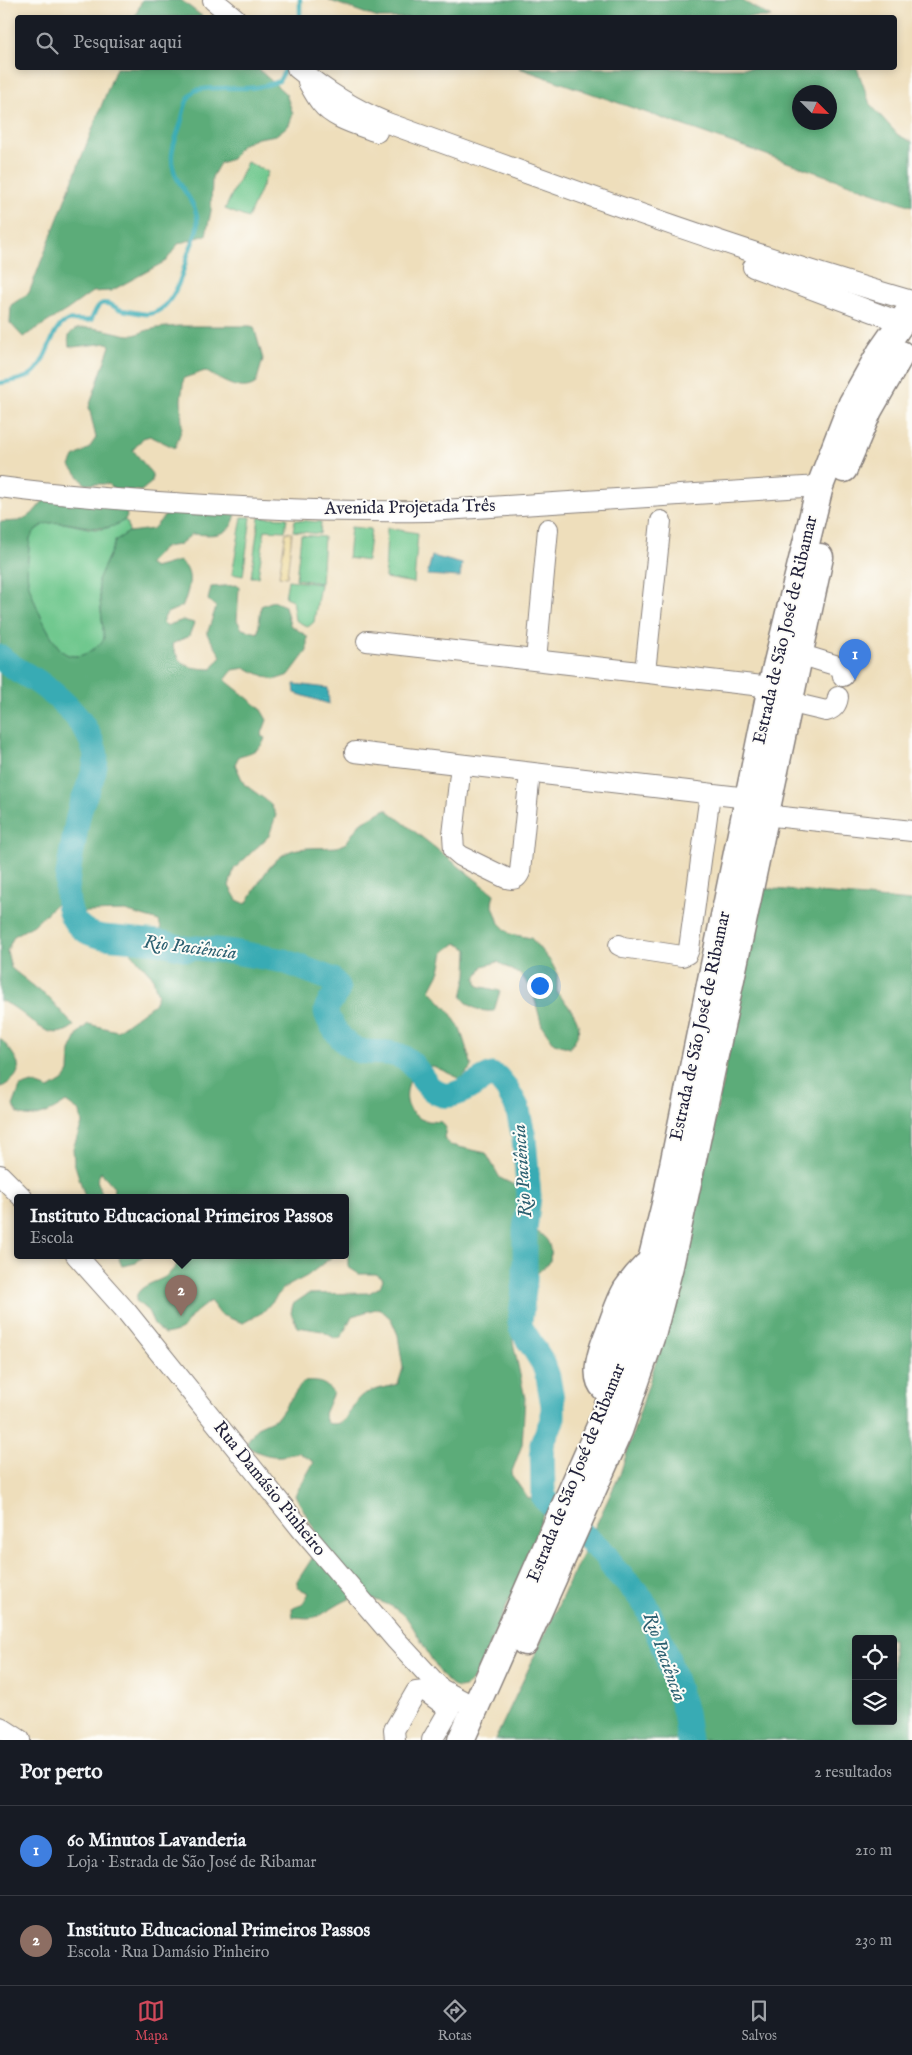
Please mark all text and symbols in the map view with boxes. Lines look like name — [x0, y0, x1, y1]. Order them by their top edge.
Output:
search box — [15, 15, 897, 70]
icon: search — [33, 29, 61, 57]
text: Pesquisar aqui — [73, 31, 182, 55]
north arrow — [792, 85, 837, 130]
street label: Avenida Projetada Três — [323, 495, 496, 521]
street label: Estrada de São José de Ribamar — [748, 513, 824, 747]
pin: 1 — [839, 639, 871, 680]
street label: Estrada de São José de Ribamar — [665, 909, 737, 1143]
water label: Rio Paciência — [142, 930, 238, 966]
your location — [527, 973, 553, 999]
water label: Rio Paciência — [508, 1123, 538, 1219]
popup — [14, 1194, 349, 1259]
text: Instituto Educacional Primeiros Passos — [30, 1205, 333, 1229]
text: Escola — [30, 1229, 73, 1249]
pin: 2 — [165, 1275, 197, 1316]
street label: Estrada de São José de Ribamar — [523, 1360, 632, 1586]
street label: Rua Damásio Pinheiro — [208, 1417, 331, 1561]
water label: Rio Paciência — [637, 1609, 691, 1705]
map controls — [852, 1635, 897, 1725]
button: locate — [852, 1635, 897, 1680]
button: layers — [852, 1680, 897, 1725]
text: Por perto — [20, 1759, 102, 1786]
text: 2 resultados — [814, 1763, 892, 1783]
text: 60 Minutos Lavanderia — [67, 1829, 246, 1853]
text: 1 — [33, 1841, 39, 1861]
text: 210 m — [855, 1841, 892, 1861]
text: Loja · Estrada de São José de Ribamar — [67, 1853, 316, 1873]
text: Instituto Educacional Primeiros Passos — [67, 1919, 370, 1943]
text: 2 — [32, 1931, 40, 1951]
text: 230 m — [855, 1931, 892, 1951]
text: Escola · Rua Damásio Pinheiro — [67, 1943, 269, 1963]
tab: Mapa — [135, 1997, 168, 2045]
tab: Rotas — [438, 1997, 472, 2045]
tab: Salvos — [742, 1997, 777, 2045]

